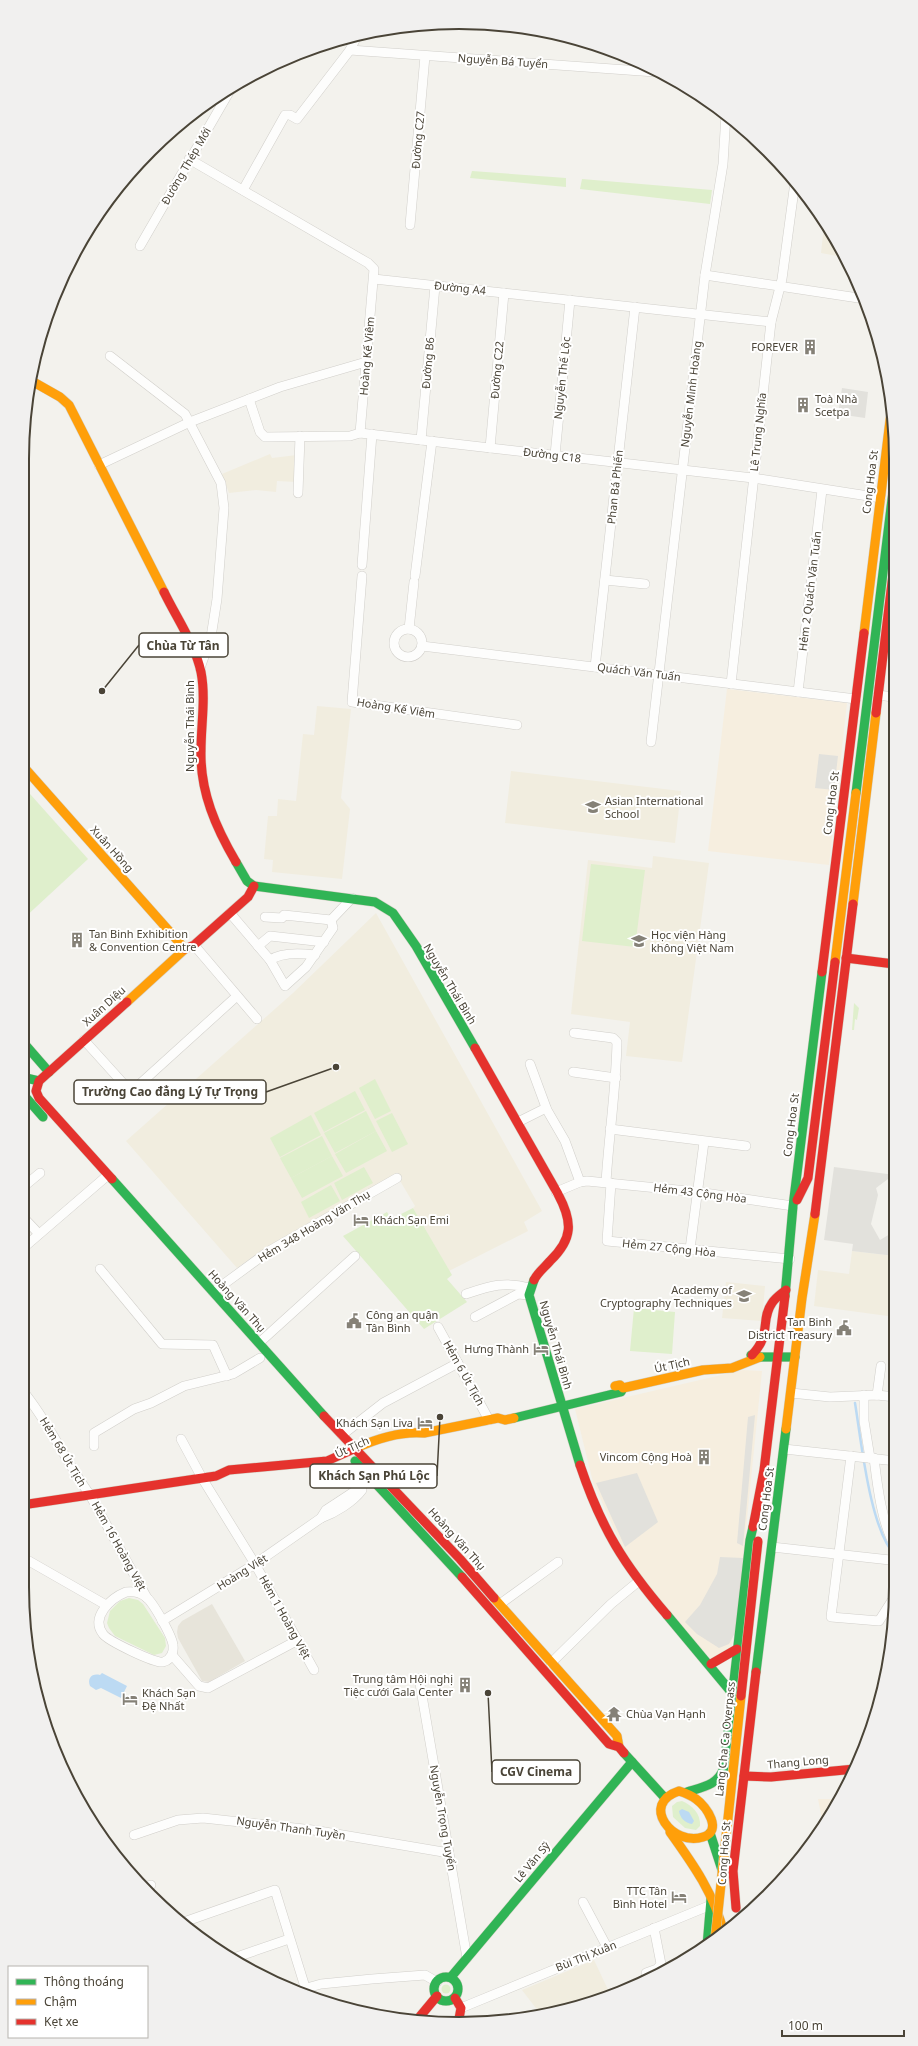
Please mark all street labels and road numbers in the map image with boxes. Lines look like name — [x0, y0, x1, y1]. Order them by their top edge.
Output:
street label: Nguyễn Bá Tuyển — [457, 50, 549, 71]
street label: Đường C27 — [407, 110, 428, 170]
street label: Đường Thép Mới — [157, 124, 214, 207]
street label: Đường A4 — [433, 277, 487, 298]
street label: Hoàng Kế Viêm — [356, 316, 377, 396]
street label: Đường B6 — [418, 336, 437, 390]
street label: Nguyễn Thế Lộc — [550, 336, 573, 420]
street label: Đường C22 — [486, 340, 507, 400]
street label: Nguyễn Minh Hoàng — [677, 340, 704, 448]
street label: Lê Trung Nghĩa — [746, 392, 769, 472]
street label: Đường C18 — [522, 444, 582, 465]
street label: Phan Bá Phiến — [603, 449, 626, 525]
street label: Cong Hoa St — [858, 449, 881, 515]
street label: Hẻm 2 Quách Văn Tuấn — [795, 530, 824, 652]
street label: Quách Văn Tuấn — [596, 659, 682, 684]
street label: Nguyễn Thái Bình — [182, 680, 197, 772]
street label: Hoàng Kế Viêm — [356, 694, 436, 721]
street label: Cong Hoa St — [819, 770, 842, 836]
street label: Xuân Hồng — [88, 822, 137, 875]
street label: Nguyễn Thái Bình — [420, 941, 480, 1027]
street label: Xuân Diệu — [79, 982, 128, 1029]
street label: Cong Hoa St — [779, 1092, 802, 1158]
street label: Hẻm 43 Cộng Hòa — [653, 1179, 748, 1206]
street label: Hẻm 348 Hoàng Văn Thụ — [255, 1186, 373, 1265]
street label: Hẻm 27 Cộng Hòa — [622, 1235, 717, 1260]
street label: Hoàng Văn Thụ — [205, 1266, 269, 1335]
street label: Nguyễn Thái Bình — [537, 1299, 576, 1391]
street label: Hẻm 6 Út Tịch — [440, 1337, 489, 1408]
street label: Út Tịch — [653, 1353, 691, 1376]
street label: Hẻm 68 Út Tịch — [37, 1414, 90, 1489]
street label: Út Tịch — [332, 1432, 371, 1461]
street label: Cong Hoa St — [754, 1466, 777, 1532]
street label: Hẻm 16 Hoàng Việt — [89, 1498, 150, 1593]
street label: Hoàng Văn Thụ — [425, 1504, 489, 1573]
street label: Hoàng Việt — [214, 1550, 270, 1593]
street label: Hẻm 1 Hoàng Việt — [256, 1572, 315, 1661]
street label: Lang Cha Ca Overpass — [711, 1681, 738, 1797]
street label: Thang Long — [767, 1751, 829, 1772]
street label: Nguyễn Trọng Tuyển — [427, 1764, 460, 1872]
street label: Nguyễn Thanh Tuyền — [236, 1812, 347, 1843]
street label: Cong Hoa St — [714, 1821, 733, 1885]
street label: Lê Văn Sỹ — [510, 1838, 553, 1885]
street label: Bùi Thị Xuân — [553, 1937, 619, 1975]

